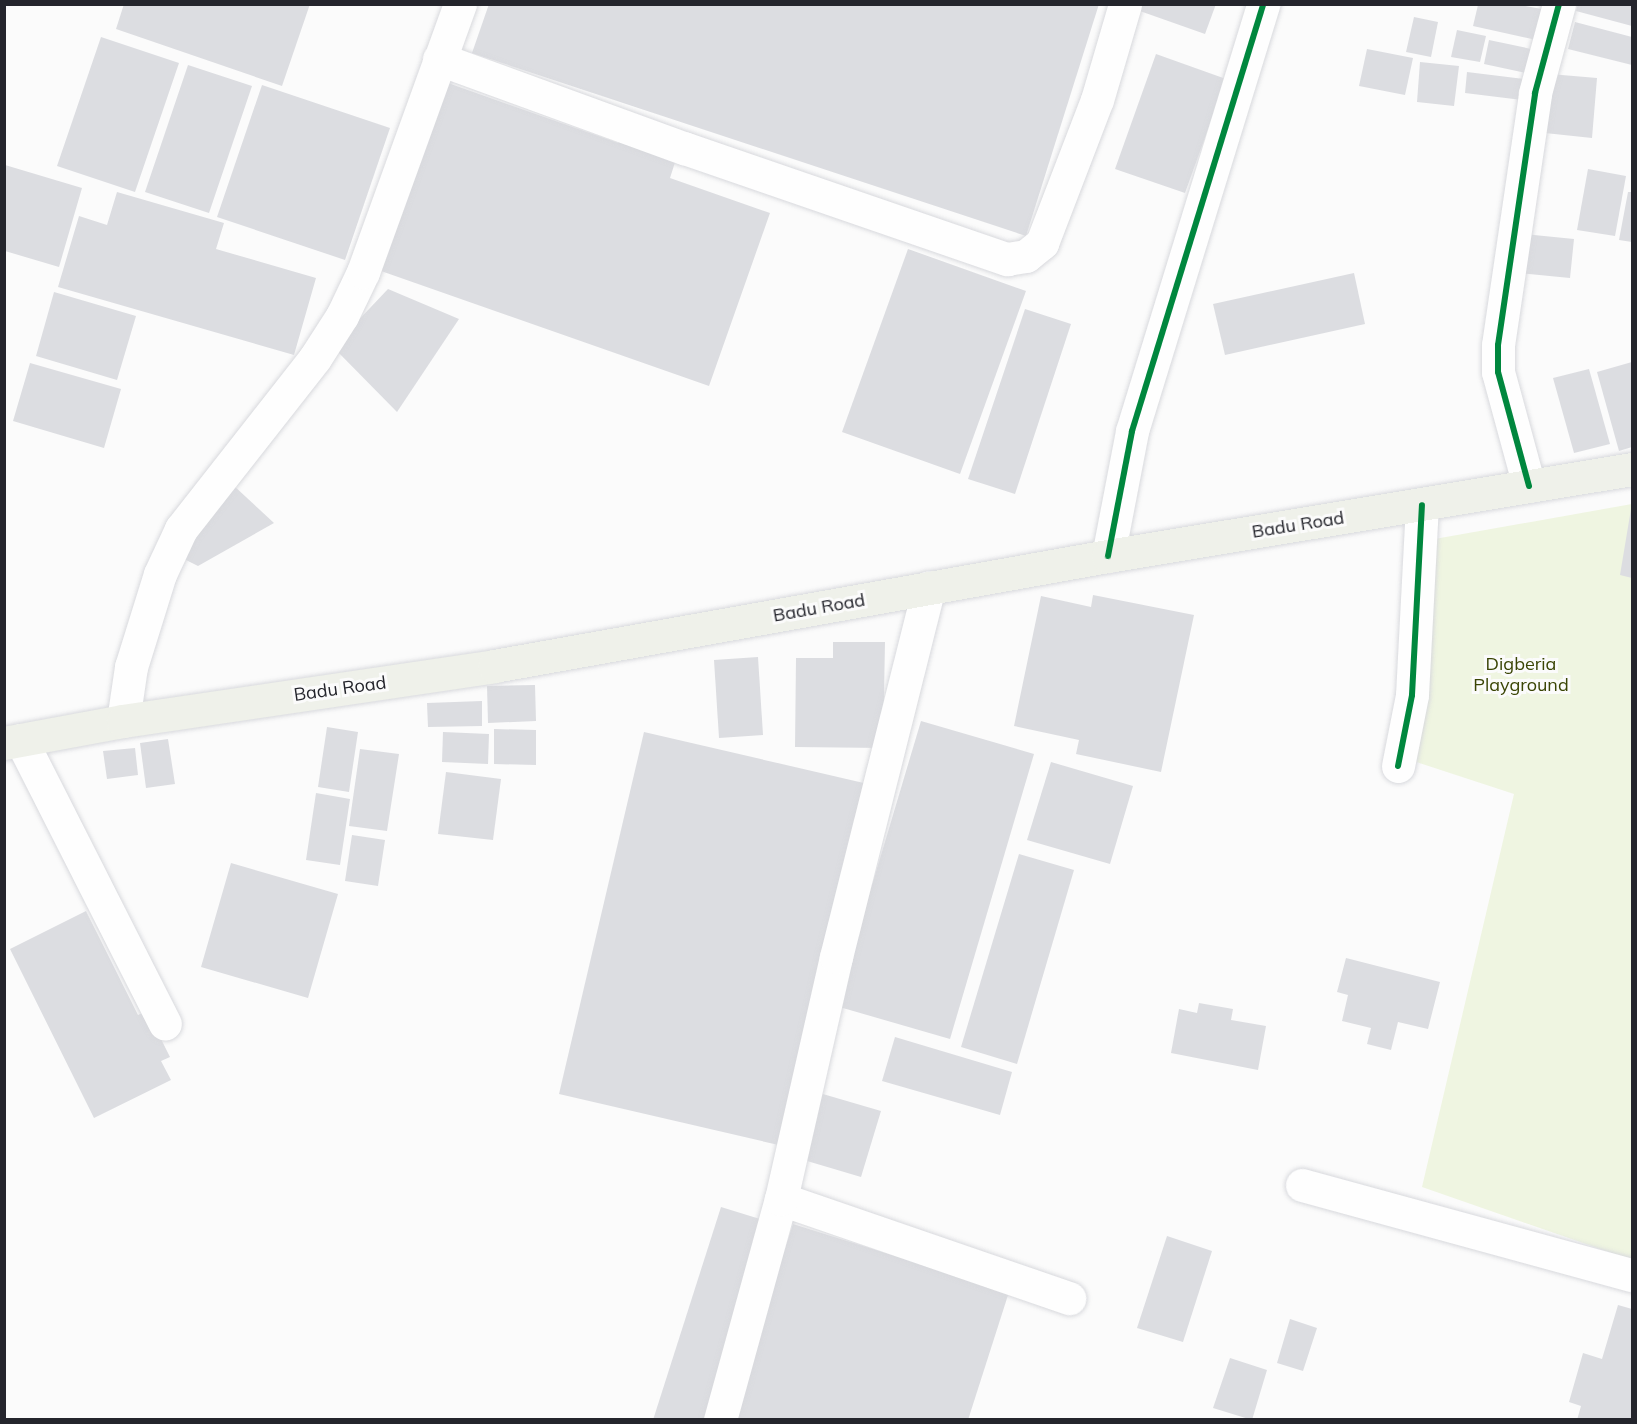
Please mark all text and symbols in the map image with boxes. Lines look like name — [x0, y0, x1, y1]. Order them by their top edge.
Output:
street label: Badu Road — [1250, 507, 1346, 543]
street label: Badu Road — [771, 589, 867, 627]
park label: Digberia Playground — [1473, 654, 1569, 696]
street label: Badu Road — [292, 672, 388, 706]

